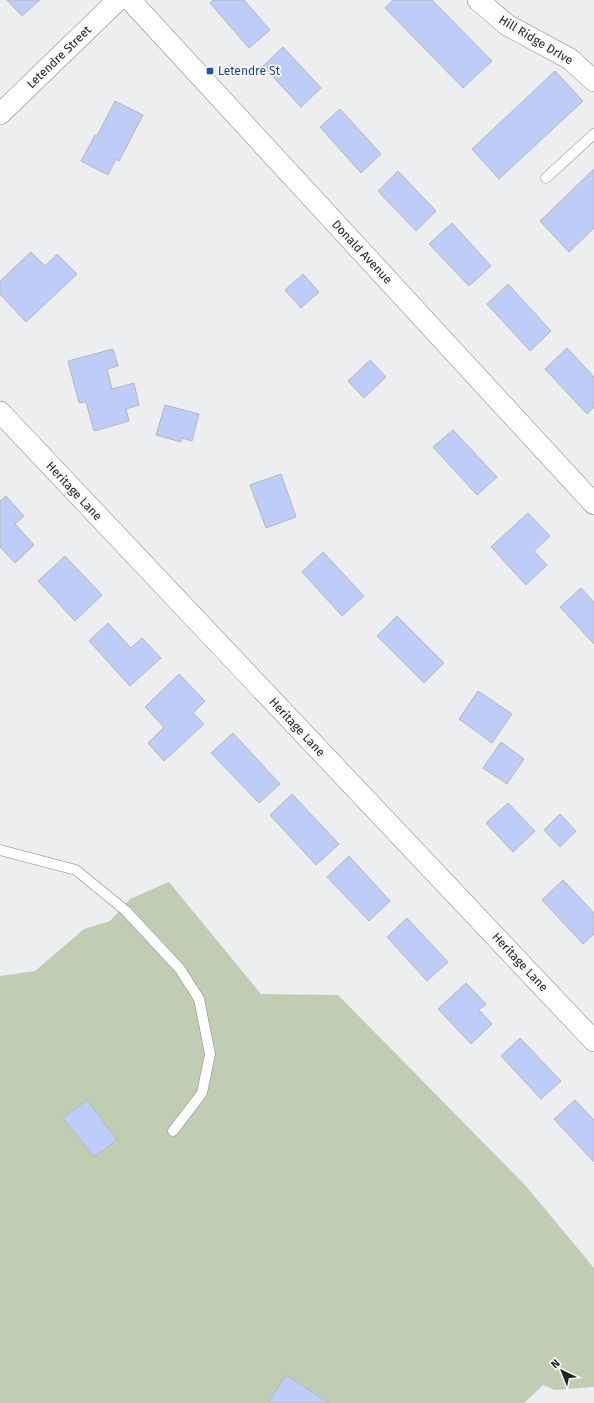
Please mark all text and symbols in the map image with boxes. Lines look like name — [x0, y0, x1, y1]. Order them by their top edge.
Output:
street label: Hill Ridge DrIve — [497, 12, 575, 68]
street label: Letendre Street — [24, 22, 94, 91]
place label: Letendre St — [218, 64, 281, 78]
marker: Letendre St — [205, 66, 215, 76]
street label: Donald Avenue — [329, 217, 395, 287]
street label: Heritage Lane — [43, 459, 105, 523]
street label: Heritage Lane — [266, 695, 328, 759]
street label: Heritage Lane — [489, 930, 551, 994]
north arrow — [542, 1351, 582, 1391]
text: N — [548, 1357, 563, 1371]

